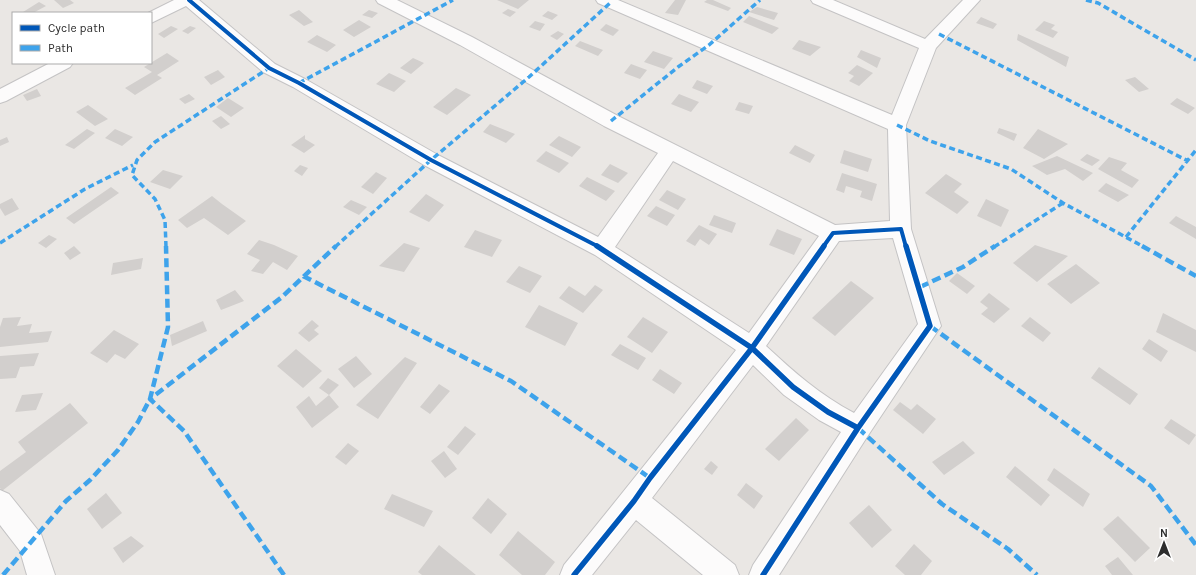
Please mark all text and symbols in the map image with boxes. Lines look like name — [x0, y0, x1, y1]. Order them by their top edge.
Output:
legend — [12, 12, 152, 64]
text: Cycle path — [48, 21, 105, 35]
text: Path — [48, 41, 73, 55]
north arrow — [1144, 523, 1184, 563]
text: N — [1160, 527, 1168, 540]

